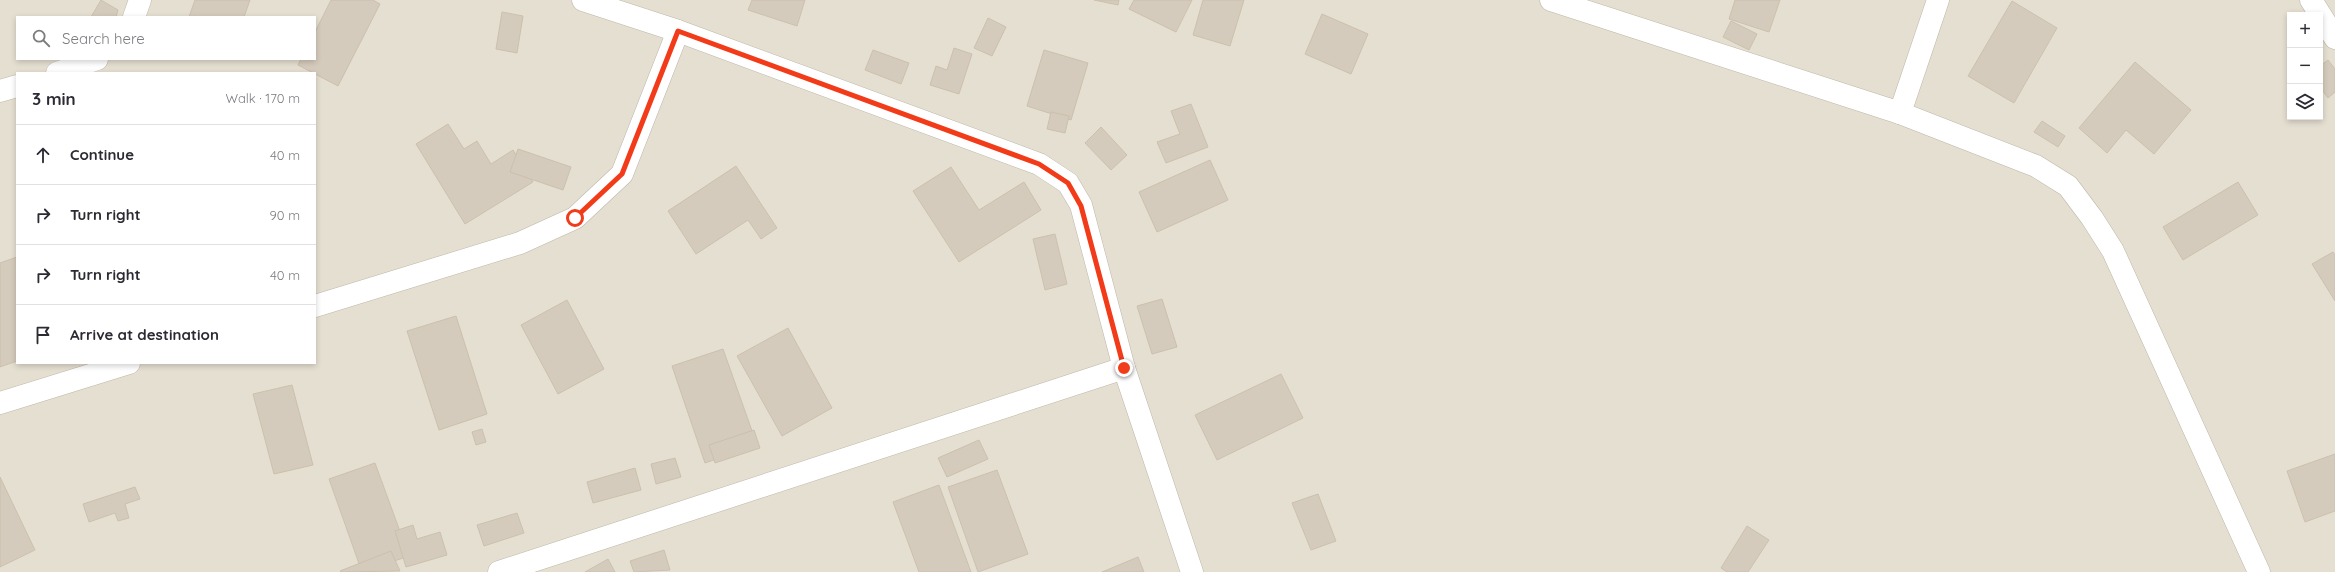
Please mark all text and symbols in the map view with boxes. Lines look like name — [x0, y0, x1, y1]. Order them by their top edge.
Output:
map controls — [2287, 12, 2323, 120]
button: + — [2287, 12, 2323, 48]
search box — [16, 16, 316, 60]
icon: search — [30, 27, 52, 49]
text: Search here — [62, 29, 145, 48]
button: − — [2287, 48, 2323, 84]
button: layers — [2287, 84, 2323, 120]
text: 3 min — [32, 88, 76, 109]
text: Walk · 170 m — [225, 90, 300, 106]
icon: ahead — [32, 144, 54, 166]
text: Continue — [70, 145, 134, 164]
text: 40 m — [270, 147, 300, 163]
icon: right — [32, 204, 54, 226]
text: Turn right — [70, 205, 141, 224]
text: 90 m — [270, 207, 300, 223]
route start — [566, 209, 584, 227]
icon: right — [32, 264, 54, 286]
text: Turn right — [70, 265, 141, 284]
text: 40 m — [270, 267, 300, 283]
icon: arrive — [32, 324, 54, 346]
text: Arrive at destination — [70, 325, 219, 344]
route end — [1115, 359, 1133, 377]

